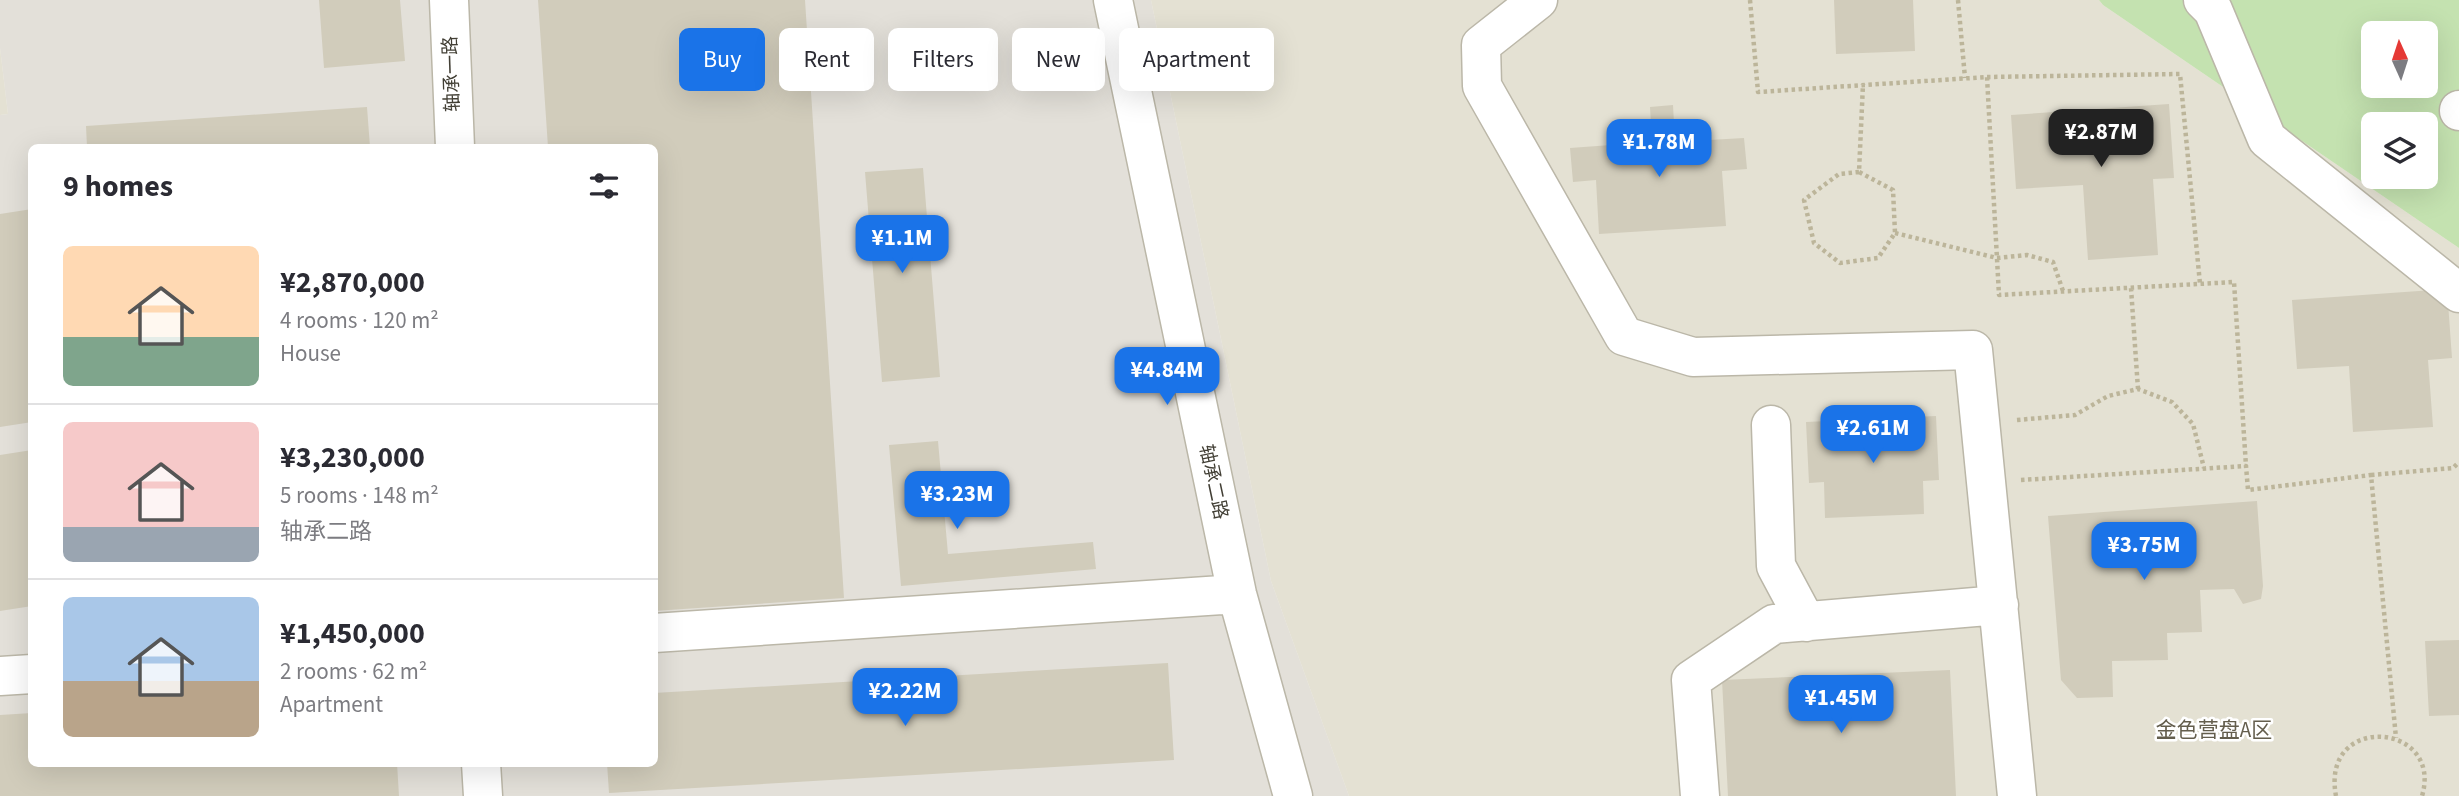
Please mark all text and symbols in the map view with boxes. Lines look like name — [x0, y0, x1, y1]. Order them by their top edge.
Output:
north arrow — [2361, 21, 2438, 98]
map controls — [2361, 21, 2438, 189]
chip: Buy — [679, 28, 765, 91]
chip: Rent — [779, 28, 874, 91]
chip: Filters — [888, 28, 998, 91]
chip: New — [1012, 28, 1105, 91]
chip: Apartment — [1119, 28, 1274, 91]
street label: 轴承一路 — [437, 36, 467, 112]
pin: ¥2.87M — [2044, 110, 2158, 169]
button: layers — [2361, 112, 2438, 189]
text: ¥2.87M — [2064, 115, 2138, 148]
pin: ¥1.78M — [1602, 120, 1716, 179]
text: ¥1.78M — [1622, 125, 1696, 158]
text: 9 homes — [63, 165, 173, 208]
icon: filters — [585, 167, 623, 205]
pin: ¥1.1M — [853, 216, 951, 275]
text: ¥1.1M — [872, 221, 932, 254]
text: ¥2,870,000 — [280, 261, 425, 304]
icon: home — [119, 274, 203, 358]
text: 4 rooms · 120 m² — [280, 304, 439, 337]
text: House — [280, 337, 341, 370]
pin: ¥4.84M — [1110, 348, 1224, 407]
text: ¥4.84M — [1130, 353, 1204, 386]
pin: ¥2.61M — [1816, 406, 1930, 465]
text: ¥2.61M — [1836, 411, 1910, 444]
text: ¥3,230,000 — [280, 436, 425, 479]
street label: 轴承二路 — [1192, 442, 1234, 522]
icon: home — [119, 450, 203, 534]
pin: ¥3.23M — [900, 472, 1014, 531]
text: ¥3.23M — [920, 477, 994, 510]
text: 5 rooms · 148 m² — [280, 479, 439, 512]
text: 轴承二路 — [280, 515, 372, 548]
pin: ¥3.75M — [2087, 522, 2201, 582]
text: ¥3.75M — [2107, 528, 2181, 561]
text: ¥1,450,000 — [280, 612, 425, 655]
icon: home — [119, 625, 203, 709]
text: 2 rooms · 62 m² — [280, 655, 427, 688]
pin: ¥2.22M — [848, 668, 962, 728]
text: ¥2.22M — [868, 674, 942, 707]
pin: ¥1.45M — [1784, 676, 1898, 735]
text: ¥1.45M — [1804, 681, 1878, 714]
text: Apartment — [280, 688, 383, 721]
district label: 金色营盘A区 — [2156, 715, 2272, 745]

